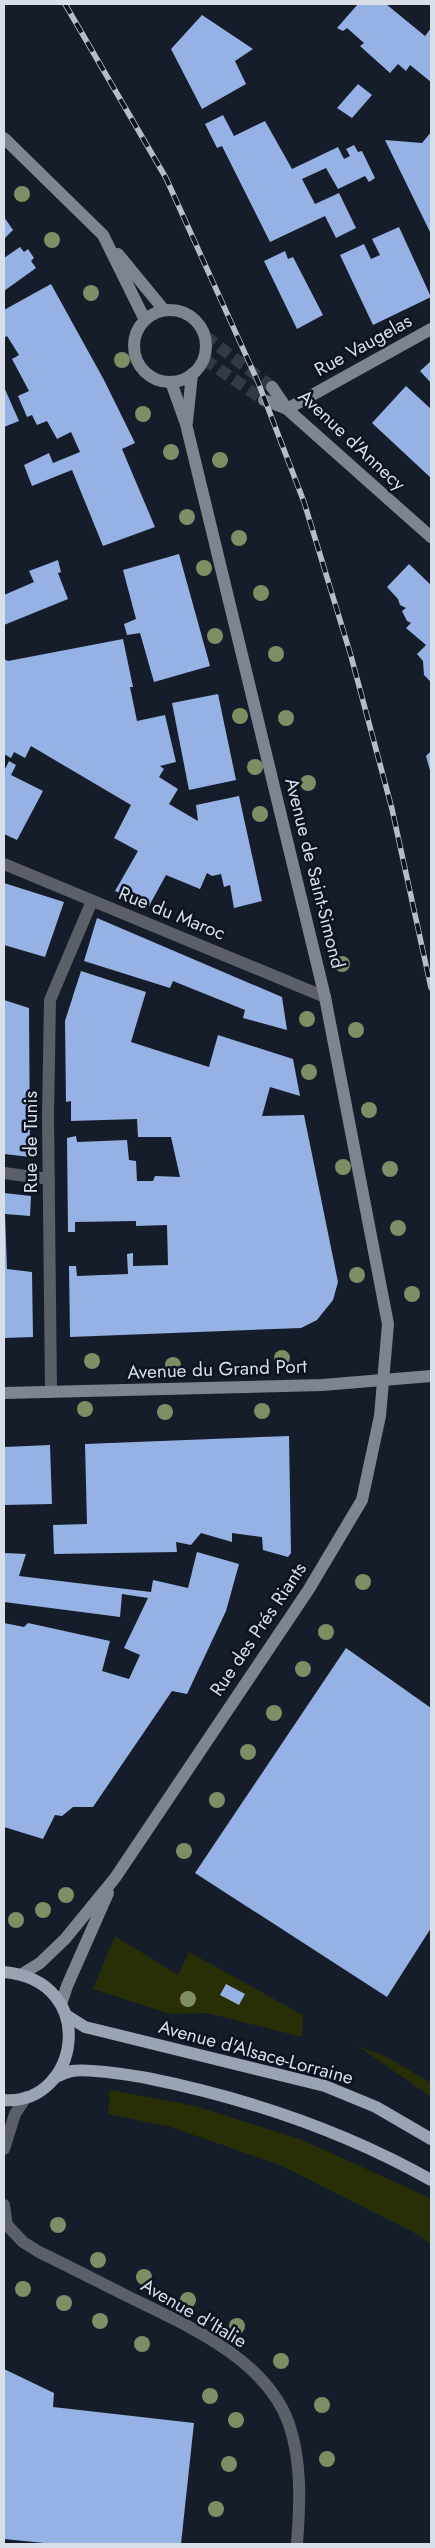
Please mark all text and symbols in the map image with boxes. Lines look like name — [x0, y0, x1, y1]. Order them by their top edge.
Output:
street label: Rue Vaugelas — [309, 307, 417, 383]
street label: Avenue d'Annecy — [292, 383, 412, 497]
street label: Avenue de Saint-Simond — [278, 775, 352, 971]
street label: Rue du Maroc — [115, 879, 229, 947]
street label: Rue de Tunis — [17, 1091, 44, 1193]
street label: Avenue du Grand Port — [127, 1352, 308, 1386]
street label: Rue des Prés Riants — [203, 1556, 313, 1701]
street label: Avenue d'Alsace-Lorraine — [156, 2013, 357, 2091]
street label: Avenue d'Italie — [136, 2272, 252, 2354]

